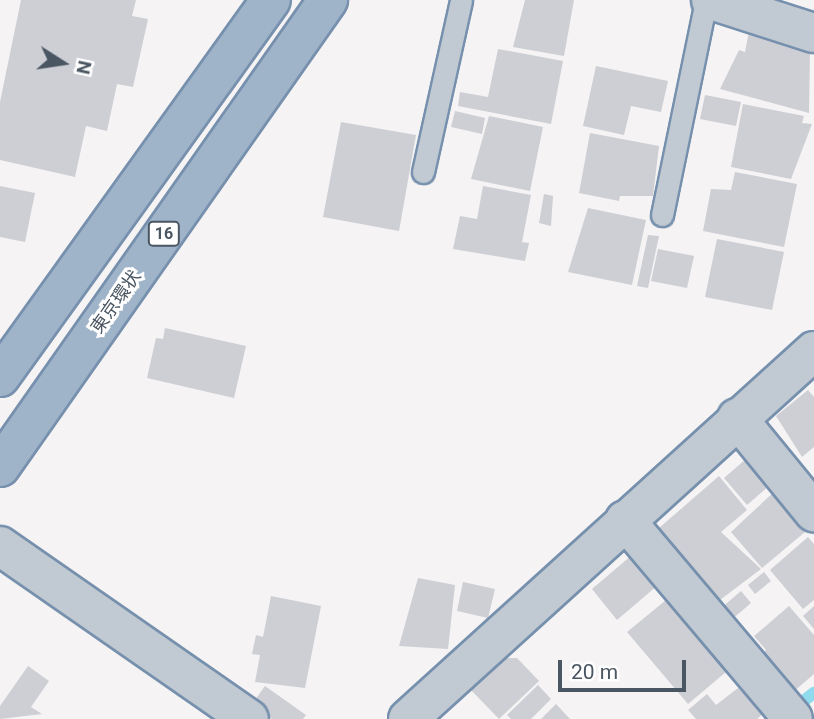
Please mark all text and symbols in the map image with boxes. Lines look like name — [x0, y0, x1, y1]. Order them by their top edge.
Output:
north arrow — [28, 28, 98, 98]
text: N — [71, 59, 97, 76]
road number: 16 — [146, 222, 182, 246]
street label: 東京環状 — [87, 266, 145, 338]
scale bar — [562, 646, 690, 690]
text: 20 m — [571, 660, 618, 684]

